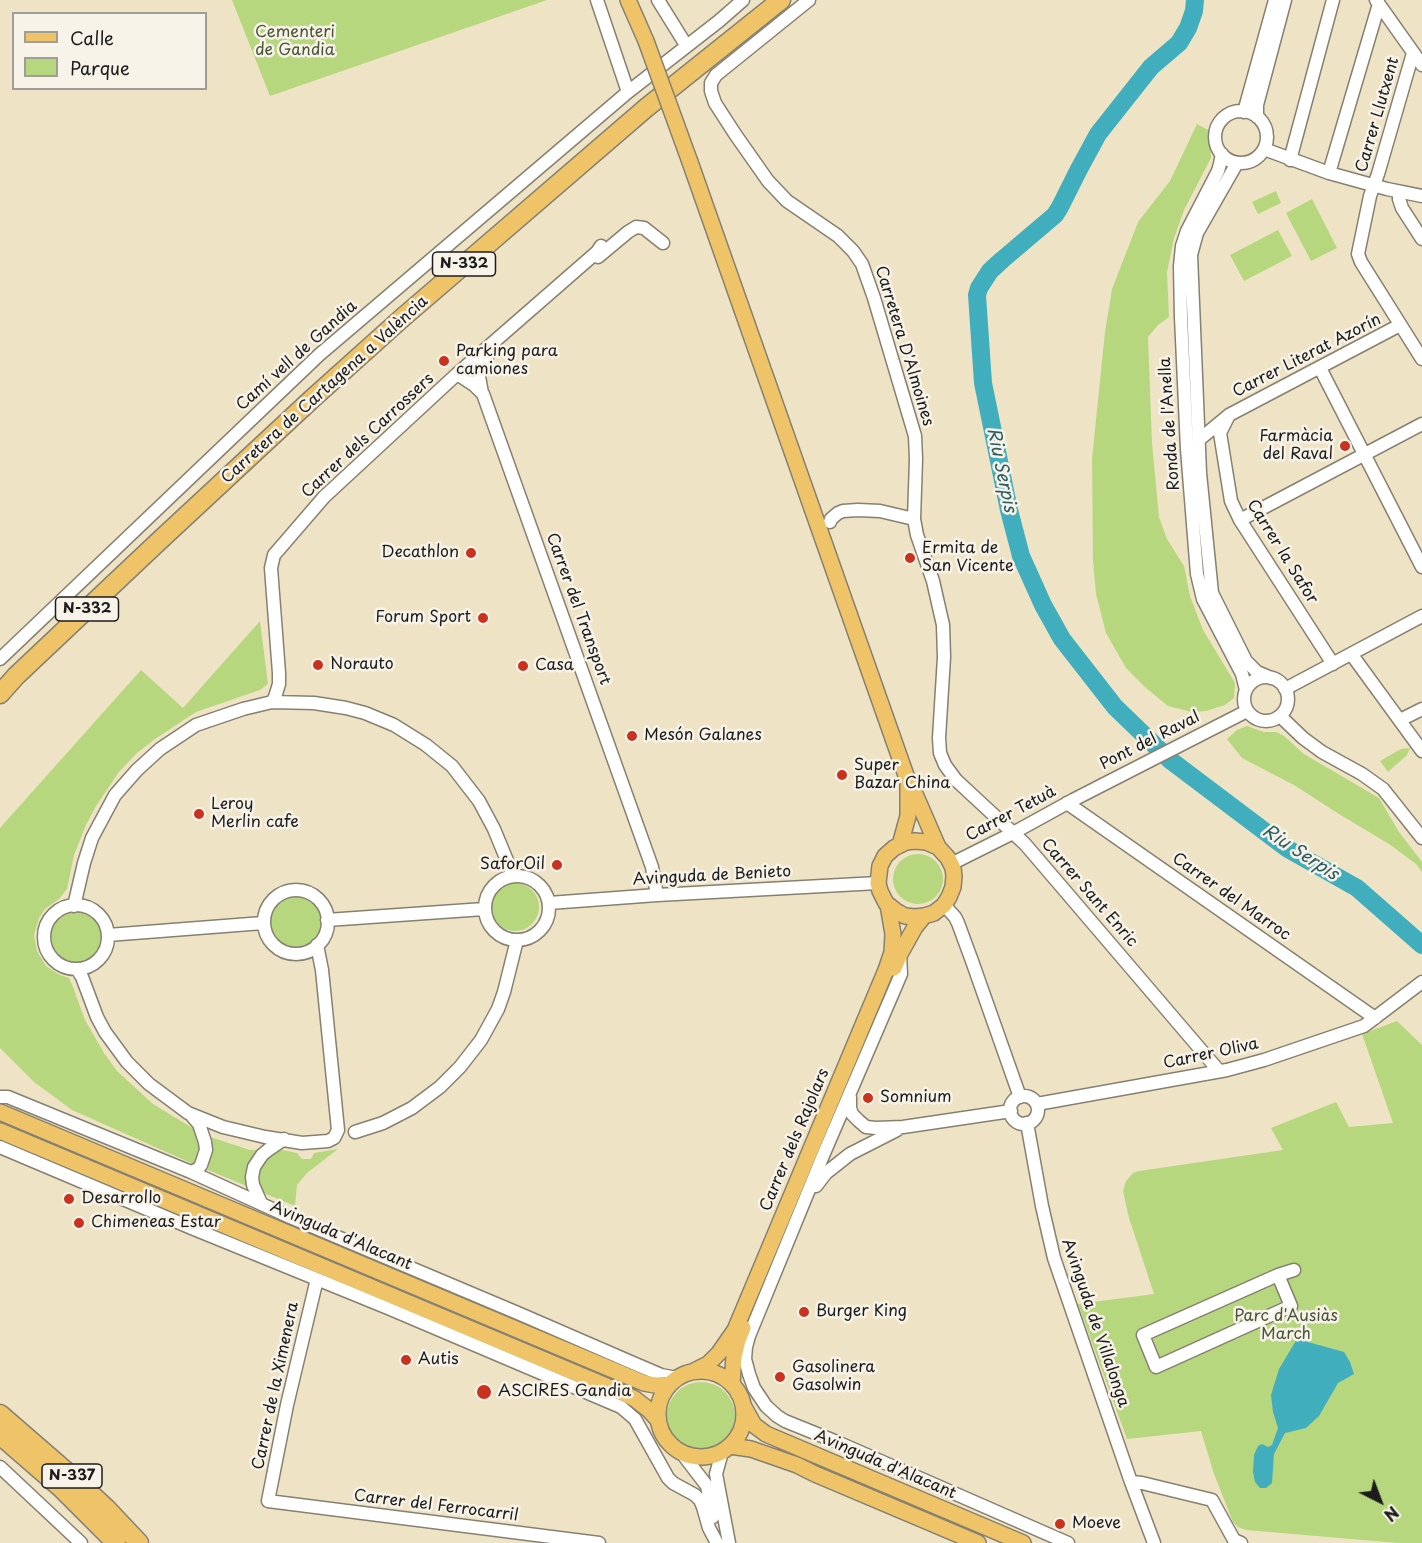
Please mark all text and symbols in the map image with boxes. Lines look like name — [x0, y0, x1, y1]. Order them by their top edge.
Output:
legend — [12, 12, 207, 90]
park label: Cementeri de Gandia — [255, 23, 335, 61]
text: Calle — [70, 24, 114, 51]
text: Parque — [70, 54, 130, 81]
street label: Carrer Llutxent — [1352, 55, 1404, 175]
road number: N-332 — [432, 252, 496, 276]
street label: Carretera D'Almoines — [870, 264, 938, 428]
street label: Carretera de Cartagena a València — [218, 292, 432, 488]
street label: Camí vell de Gandia — [233, 297, 361, 415]
street label: Carrer Literat Azorín — [1230, 310, 1384, 402]
place label: Parking para camiones — [456, 342, 558, 380]
marker: Parking para camiones — [437, 354, 451, 368]
street label: Ronda de l'Anella — [1156, 357, 1184, 491]
street label: Carrer dels Carrossers — [298, 370, 438, 502]
water label: Riu Serpis — [982, 426, 1020, 514]
place label: Farmàcia del Raval — [1259, 427, 1333, 465]
marker: Farmàcia del Raval — [1338, 439, 1352, 453]
street label: Carrer la Safor — [1242, 496, 1322, 608]
street label: Carrer del Transport — [542, 530, 614, 688]
place label: Ermita de San Vicente — [922, 539, 1014, 577]
place label: Decathlon — [381, 543, 459, 563]
marker: Decathlon — [464, 546, 478, 560]
marker: Ermita de San Vicente — [903, 551, 917, 565]
road number: N-332 — [56, 597, 118, 621]
place label: Forum Sport — [375, 608, 471, 628]
marker: Forum Sport — [476, 611, 490, 625]
place label: Norauto — [330, 655, 394, 675]
place label: Casa — [535, 656, 574, 676]
marker: Norauto — [311, 658, 325, 672]
marker: Casa — [516, 659, 530, 673]
street label: Pont del Raval — [1097, 708, 1203, 774]
place label: Mesón Galanes — [644, 726, 762, 746]
marker: Mesón Galanes — [625, 729, 639, 743]
place label: Super Bazar China — [854, 756, 950, 794]
marker: Super Bazar China — [835, 768, 849, 782]
street label: Carrer Tetuà — [963, 782, 1059, 846]
place label: Leroy Merlin cafe — [211, 795, 299, 833]
marker: Leroy Merlin cafe — [192, 807, 206, 821]
water label: Riu Serpis — [1258, 821, 1342, 885]
street label: Carrer Sant Enric — [1037, 835, 1141, 951]
street label: Carrer del Marroc — [1168, 849, 1294, 945]
place label: SaforOil — [480, 855, 545, 875]
marker: SaforOil — [550, 858, 564, 872]
street label: Avinguda de Benieto — [632, 862, 792, 890]
street label: Carrer Oliva — [1162, 1035, 1260, 1073]
street label: Carrer dels Rajolars — [756, 1066, 834, 1214]
place label: Somnium — [880, 1088, 952, 1108]
marker: Somnium — [861, 1091, 875, 1105]
place label: Desarrollo — [81, 1189, 161, 1209]
marker: Desarrollo — [62, 1192, 76, 1206]
street label: Avinguda d'Alacant — [267, 1197, 415, 1275]
place label: Chimeneas Estar — [91, 1213, 221, 1233]
marker: Chimeneas Estar — [72, 1216, 86, 1230]
street label: Avinguda de Villalonga — [1057, 1236, 1133, 1410]
street label: Carrer de la Ximenera — [249, 1300, 303, 1472]
place label: Burger King — [816, 1302, 907, 1322]
marker: Burger King — [797, 1305, 811, 1319]
park label: Parc d'Ausiàs March — [1234, 1307, 1338, 1345]
place label: Autis — [418, 1350, 459, 1370]
marker: Autis — [399, 1353, 413, 1367]
place label: Gasolinera Gasolwin — [792, 1358, 875, 1396]
marker: Gasolinera Gasolwin — [773, 1370, 787, 1384]
place label: ASCIRES Gandia — [498, 1382, 631, 1402]
marker: ASCIRES Gandia — [475, 1383, 493, 1401]
street label: Avinguda d'Alacant — [811, 1426, 959, 1504]
road number: N-337 — [42, 1464, 102, 1488]
north arrow — [1350, 1471, 1410, 1531]
street label: Carrer del Ferrocarril — [353, 1486, 519, 1526]
text: N — [1379, 1501, 1405, 1528]
place label: Moeve — [1072, 1514, 1121, 1534]
marker: Moeve — [1053, 1517, 1067, 1531]

